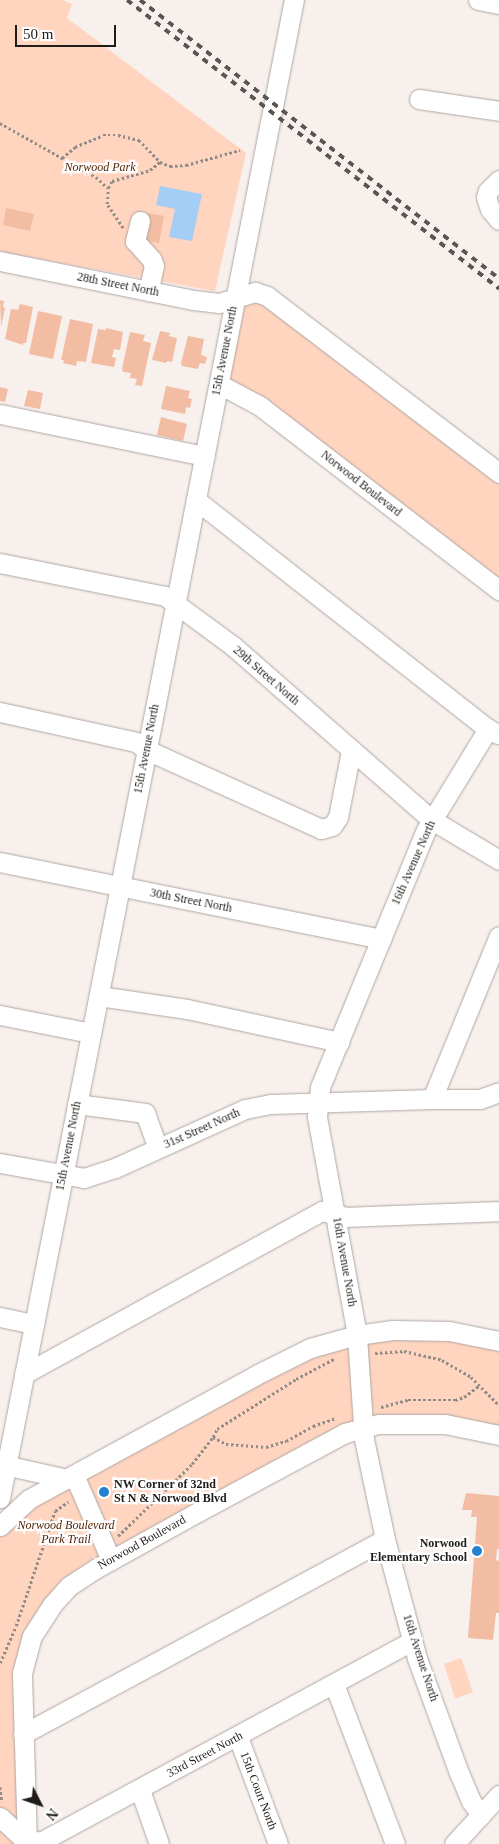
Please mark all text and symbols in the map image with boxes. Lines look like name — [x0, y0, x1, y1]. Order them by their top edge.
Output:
scale bar — [18, 15, 119, 47]
text: 50 m — [23, 26, 53, 42]
park label: Norwood Park — [64, 161, 136, 175]
street label: 28th Street North — [76, 270, 160, 300]
street label: 15th Avenue North — [209, 305, 241, 397]
street label: Norwood Boulevard — [318, 448, 404, 520]
street label: 29th Street North — [230, 643, 302, 709]
street label: 15th Avenue North — [131, 703, 163, 795]
street label: 16th Avenue North — [389, 818, 439, 908]
street label: 30th Street North — [149, 886, 233, 916]
street label: 15th Avenue North — [53, 1100, 85, 1192]
street label: 31st Street North — [162, 1106, 242, 1152]
street label: 16th Avenue North — [329, 1216, 359, 1308]
place label: NW Corner of 32nd St N & Norwood Blvd — [114, 1478, 227, 1506]
marker: NW Corner of 32nd St N & Norwood Blvd — [98, 1486, 110, 1498]
street label: Norwood Boulevard — [96, 1513, 188, 1573]
park label: Norwood Boulevard Park Trail — [17, 1519, 115, 1547]
place label: Norwood Elementary School — [370, 1537, 467, 1565]
marker: Norwood Elementary School — [471, 1545, 483, 1557]
street label: 16th Avenue North — [399, 1612, 441, 1704]
street label: 33rd Street North — [165, 1729, 245, 1781]
street label: 15th Court North — [236, 1750, 280, 1832]
north arrow — [15, 1779, 65, 1829]
text: N — [43, 1805, 61, 1823]

